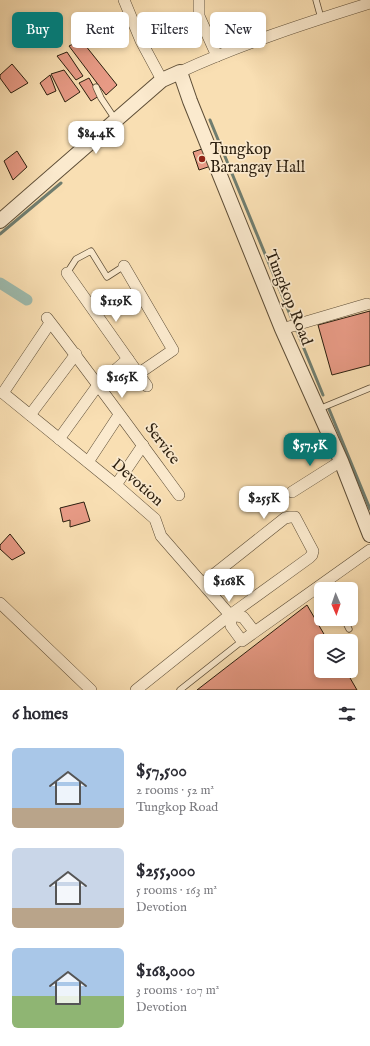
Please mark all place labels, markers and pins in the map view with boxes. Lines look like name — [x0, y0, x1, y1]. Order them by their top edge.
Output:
pin: $84.4K — [63, 121, 129, 155]
place label: Tungkop Barangay Hall — [210, 140, 306, 178]
marker: Tungkop Barangay Hall — [197, 154, 207, 164]
pin: $119K — [88, 289, 144, 323]
pin: $165K — [94, 365, 150, 399]
pin: $57.5K — [277, 433, 343, 467]
pin: $255K — [236, 486, 292, 520]
pin: $168K — [201, 569, 257, 603]

